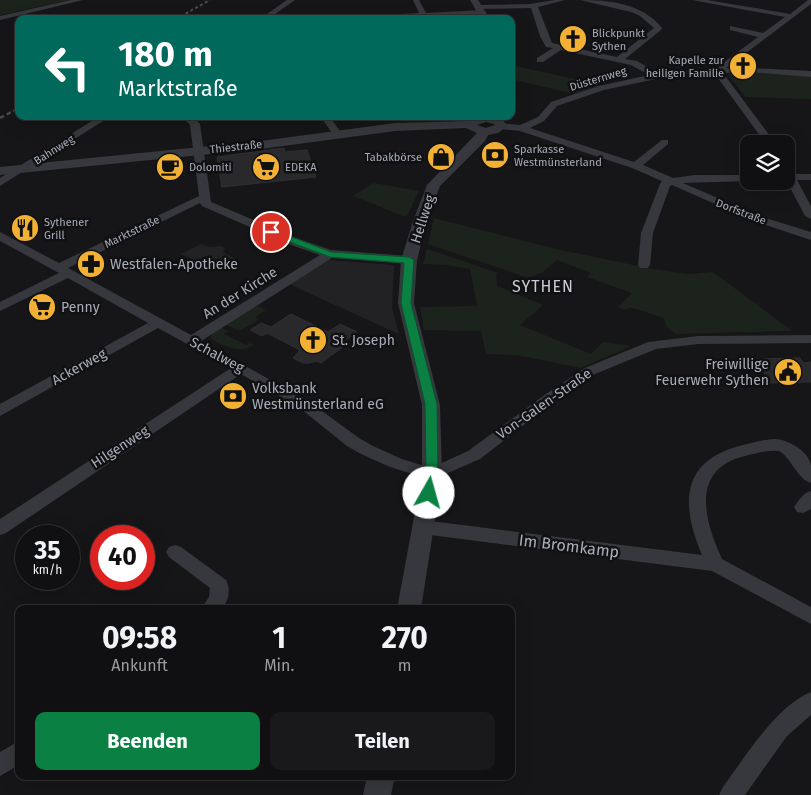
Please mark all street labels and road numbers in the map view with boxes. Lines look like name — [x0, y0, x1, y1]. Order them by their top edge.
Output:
street label: Düsternweg — [568, 64, 628, 94]
street label: Bahnweg — [31, 132, 77, 167]
street label: Thiestraße — [209, 138, 263, 156]
street label: Hellweg — [407, 192, 439, 246]
street label: Dorfstraße — [714, 196, 768, 228]
street label: Marktstraße — [102, 213, 162, 251]
street label: An der Kirche — [200, 263, 280, 323]
street label: Schalweg — [187, 334, 248, 377]
street label: Ackerweg — [49, 345, 110, 389]
street label: Von-Galen-Straße — [493, 365, 595, 443]
street label: Hilgenweg — [88, 422, 153, 472]
street label: Im Bromkamp — [518, 530, 620, 562]

